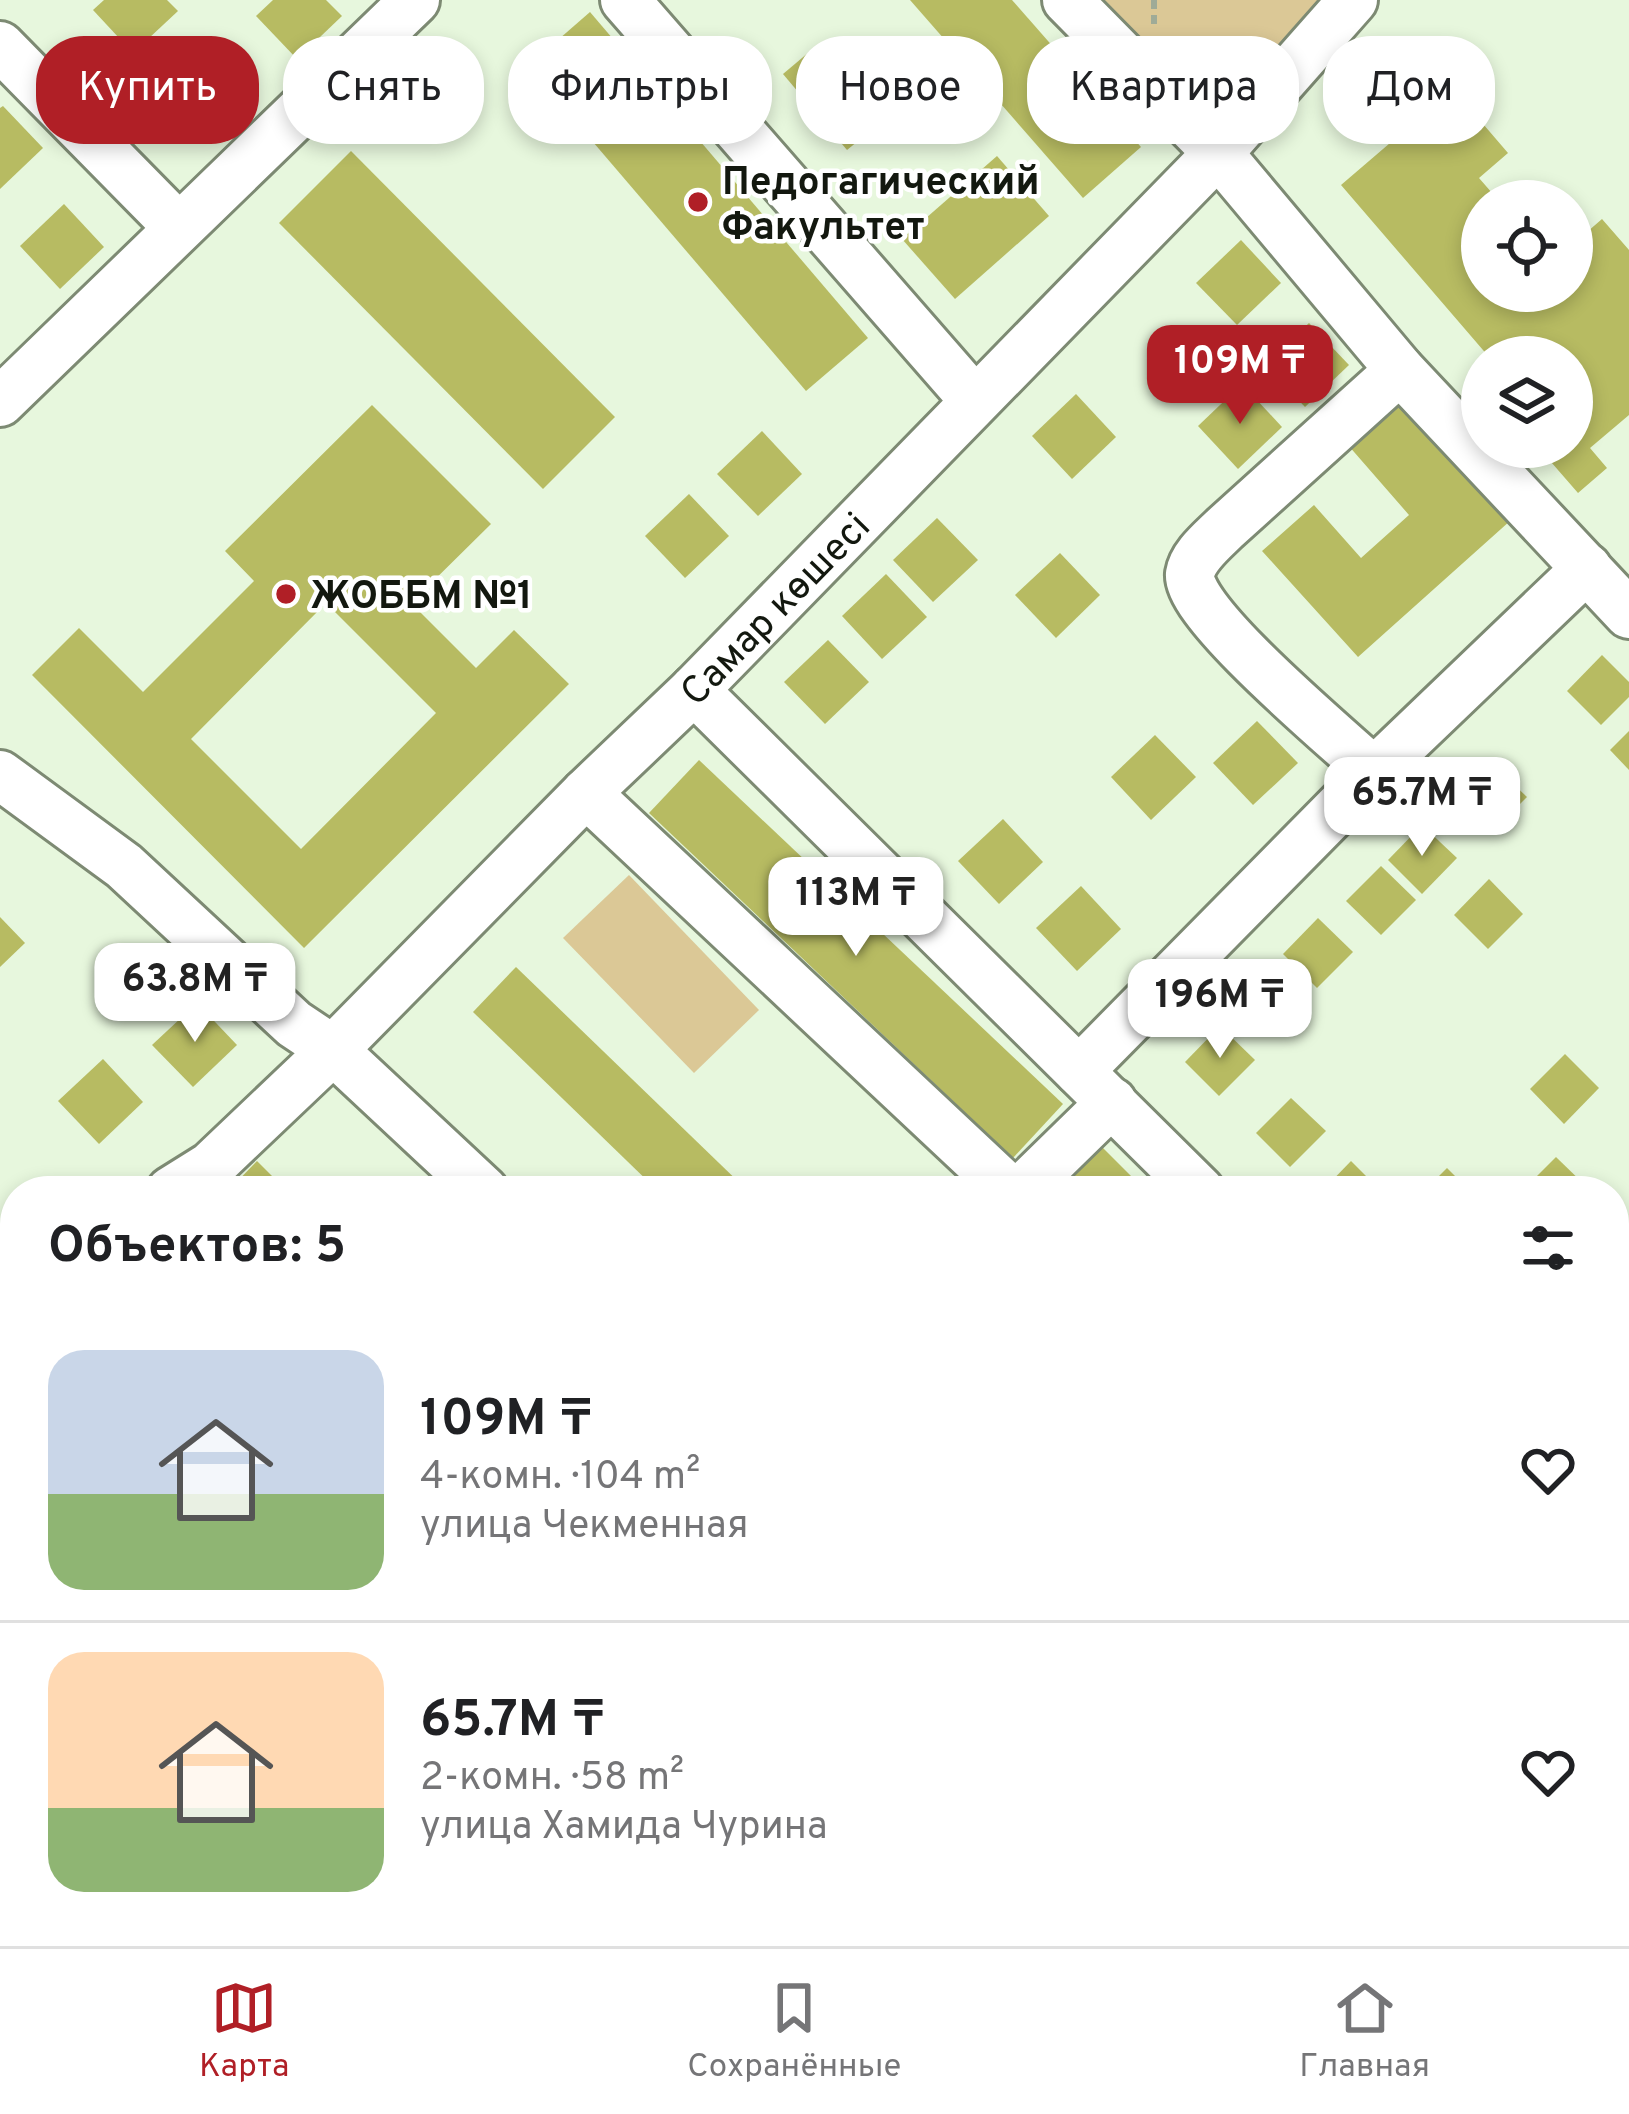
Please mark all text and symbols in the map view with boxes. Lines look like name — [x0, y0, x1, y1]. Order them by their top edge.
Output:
chip: Купить — [36, 36, 259, 144]
chip: Снять — [283, 36, 484, 144]
chip: Фильтры — [508, 36, 772, 144]
chip: Новое — [796, 36, 1003, 144]
chip: Квартира — [1027, 36, 1299, 144]
chip: Дом — [1323, 36, 1495, 144]
place label: Педогагический Факультет — [722, 160, 1039, 254]
map controls — [1461, 180, 1593, 468]
button: locate — [1461, 180, 1593, 312]
marker: Педогагический Факультет — [685, 189, 711, 215]
pin: 109M ₸ — [1142, 325, 1338, 427]
button: layers — [1461, 336, 1593, 468]
text: 109M ₸ — [1174, 339, 1306, 388]
street label: Самар көшесі — [672, 504, 883, 718]
place label: ЖОББМ №1 — [310, 574, 533, 623]
marker: ЖОББМ №1 — [273, 581, 299, 607]
pin: 65.7M ₸ — [1311, 757, 1533, 859]
text: 65.7M ₸ — [1351, 771, 1493, 820]
pin: 113M ₸ — [758, 857, 954, 959]
text: 113M ₸ — [795, 871, 917, 920]
pin: 63.8M ₸ — [84, 943, 306, 1045]
text: 63.8M ₸ — [121, 957, 269, 1006]
pin: 196M ₸ — [1122, 959, 1318, 1061]
text: 196M ₸ — [1155, 973, 1285, 1022]
icon: filters — [1515, 1215, 1581, 1281]
text: Объектов: 5 — [48, 1216, 346, 1281]
text: 109M ₸ — [420, 1389, 593, 1454]
icon: home — [144, 1398, 288, 1542]
icon: heart — [1515, 1437, 1581, 1503]
text: 4-комн. · 104 m² — [420, 1454, 700, 1503]
text: улица Чекменная — [420, 1503, 748, 1552]
text: 65.7M ₸ — [420, 1690, 605, 1755]
icon: home — [144, 1700, 288, 1844]
icon: heart — [1515, 1739, 1581, 1805]
text: 2-комн. · 58 m² — [420, 1755, 684, 1804]
text: улица Хамида Чурина — [420, 1804, 828, 1853]
tab: Карта — [199, 1975, 289, 2089]
tab: Сохранённые — [687, 1975, 901, 2089]
tab: Главная — [1299, 1975, 1430, 2089]

